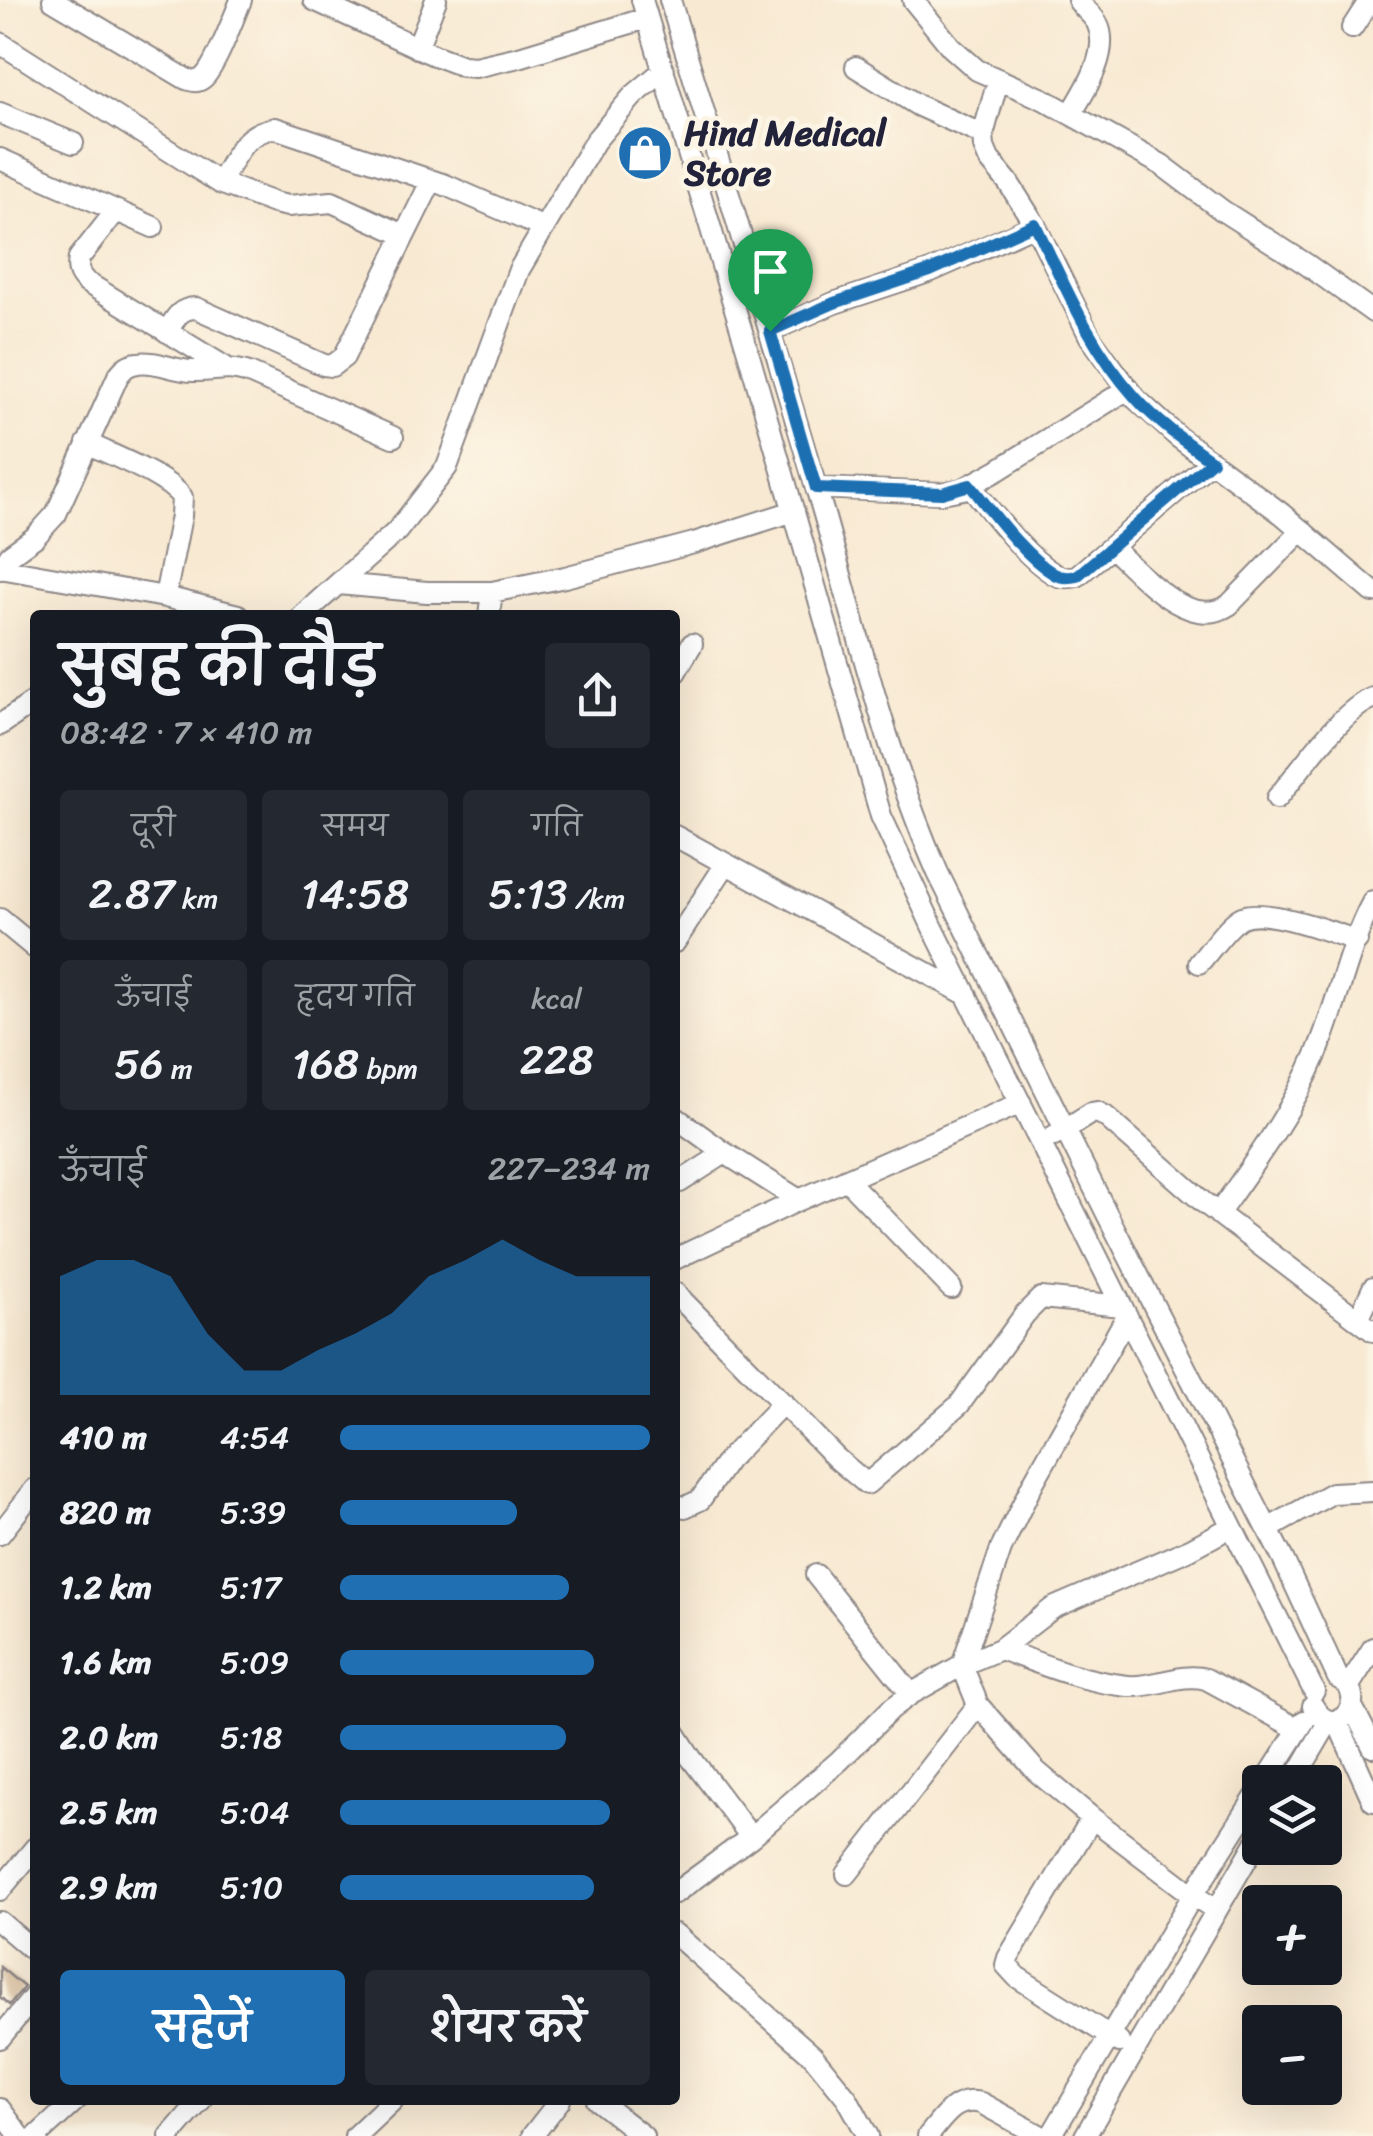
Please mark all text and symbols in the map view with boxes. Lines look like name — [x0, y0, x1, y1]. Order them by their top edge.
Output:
place label: Hind Medical Store — [683, 102, 888, 204]
shop icon: Hind Medical Store — [615, 123, 675, 183]
pin — [728, 229, 813, 332]
icon: arrive — [743, 244, 798, 299]
text: सुबह की दौड़ — [60, 618, 380, 715]
button: share — [545, 643, 650, 748]
text: 08:42 · 7 × 410 m — [60, 704, 312, 761]
text: दूरी — [131, 802, 175, 851]
text: समय — [322, 802, 388, 851]
text: गति — [531, 802, 582, 851]
text: 2.87 — [88, 857, 175, 931]
text: 14:58 — [301, 857, 409, 931]
text: 5:13 — [488, 857, 568, 931]
text: km — [175, 874, 218, 923]
text: /km — [568, 874, 625, 923]
text: ऊँचाई — [116, 972, 191, 1021]
text: हृदय गति — [295, 972, 415, 1021]
text: kcal — [531, 974, 582, 1023]
text: 228 — [520, 1023, 594, 1097]
text: 56 — [114, 1027, 164, 1101]
text: 168 — [292, 1027, 359, 1101]
text: m — [164, 1044, 192, 1093]
text: bpm — [359, 1044, 418, 1093]
text: 227–234 m — [488, 1140, 650, 1197]
text: ऊँचाई — [60, 1142, 146, 1199]
text: 410 m — [60, 1409, 147, 1466]
text: 4:54 — [220, 1409, 289, 1466]
text: 820 m — [60, 1484, 151, 1541]
text: 5:39 — [220, 1484, 286, 1541]
text: 1.2 km — [60, 1559, 152, 1616]
text: 5:17 — [220, 1559, 281, 1616]
text: 1.6 km — [60, 1634, 151, 1691]
text: 5:09 — [220, 1634, 289, 1691]
text: 2.0 km — [60, 1709, 158, 1766]
text: 5:18 — [220, 1709, 282, 1766]
map controls — [1242, 1765, 1342, 2105]
button: layers — [1242, 1765, 1342, 1865]
text: 2.5 km — [60, 1784, 158, 1841]
text: 5:04 — [220, 1784, 289, 1841]
text: 2.9 km — [60, 1859, 158, 1916]
text: 5:10 — [220, 1859, 283, 1916]
button: + — [1242, 1885, 1342, 1985]
button: सहेजें — [60, 1970, 345, 2085]
button: शेयर करें — [365, 1970, 650, 2085]
button: − — [1242, 2005, 1342, 2105]

